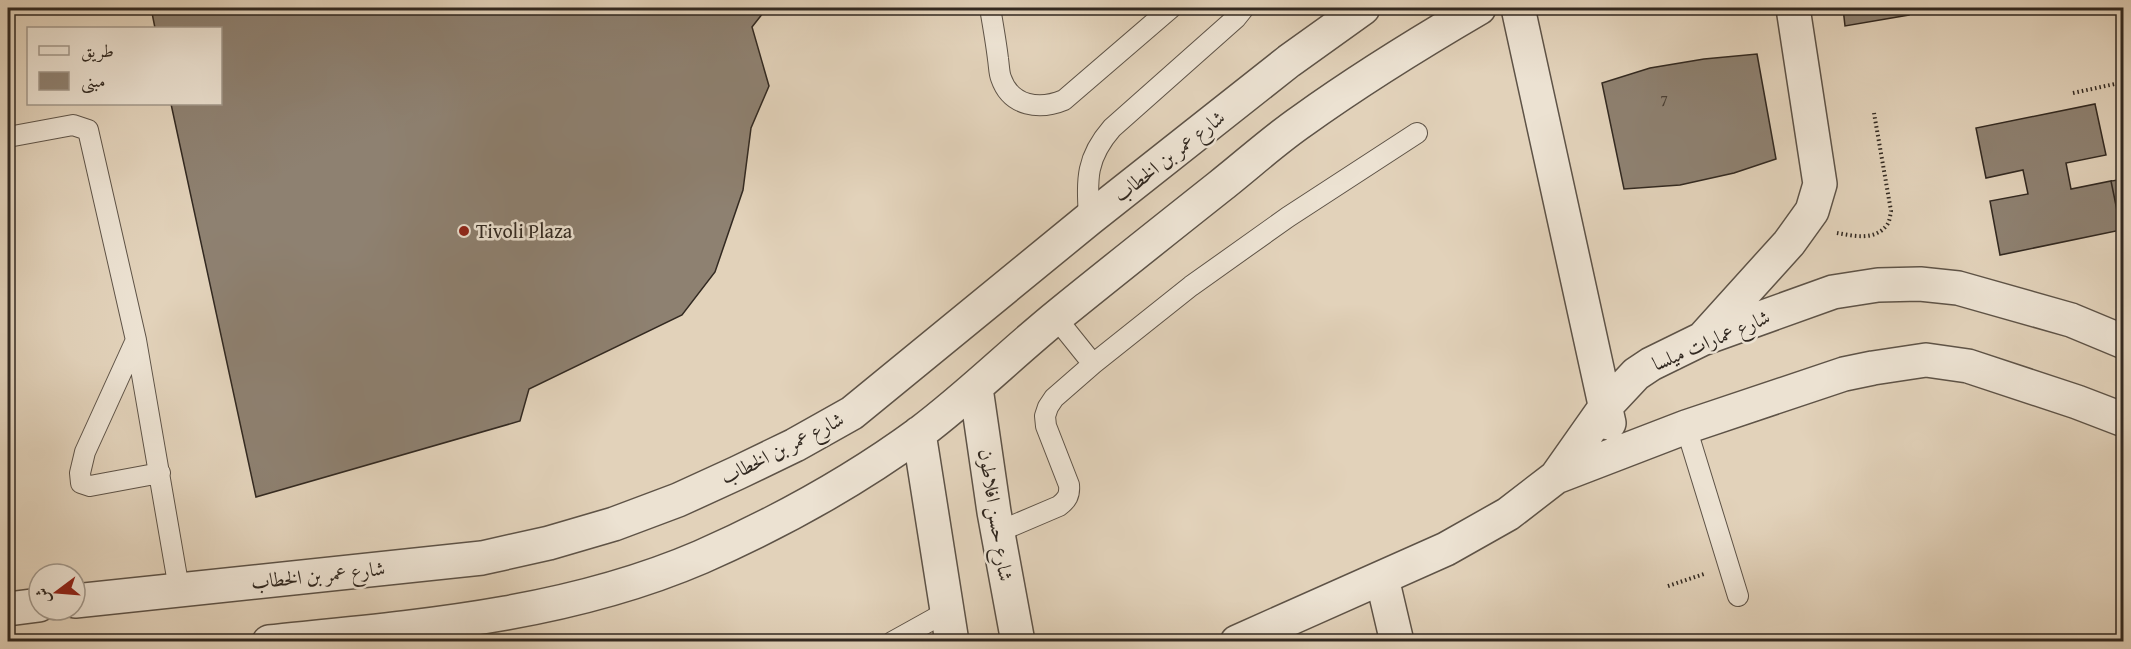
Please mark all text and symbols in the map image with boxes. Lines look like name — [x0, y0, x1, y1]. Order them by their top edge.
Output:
legend — [27, 27, 222, 105]
text: طريق — [81, 37, 114, 64]
text: مبنى — [81, 67, 106, 94]
house number: 7 — [1660, 88, 1668, 112]
street label: شارع عمر بن الخطاب — [1107, 103, 1233, 212]
place label: Tivoli Plaza — [476, 216, 573, 245]
marker: Tivoli Plaza — [457, 224, 471, 238]
street label: شارع عمارات ميلسا — [1647, 302, 1776, 381]
street label: شارع عمر بن الخطاب — [715, 404, 850, 495]
street label: شارع حسن افلاطون — [968, 446, 1021, 584]
street label: شارع عمر بن الخطاب — [249, 553, 387, 600]
north arrow — [27, 562, 87, 622]
text: ش — [29, 585, 56, 607]

